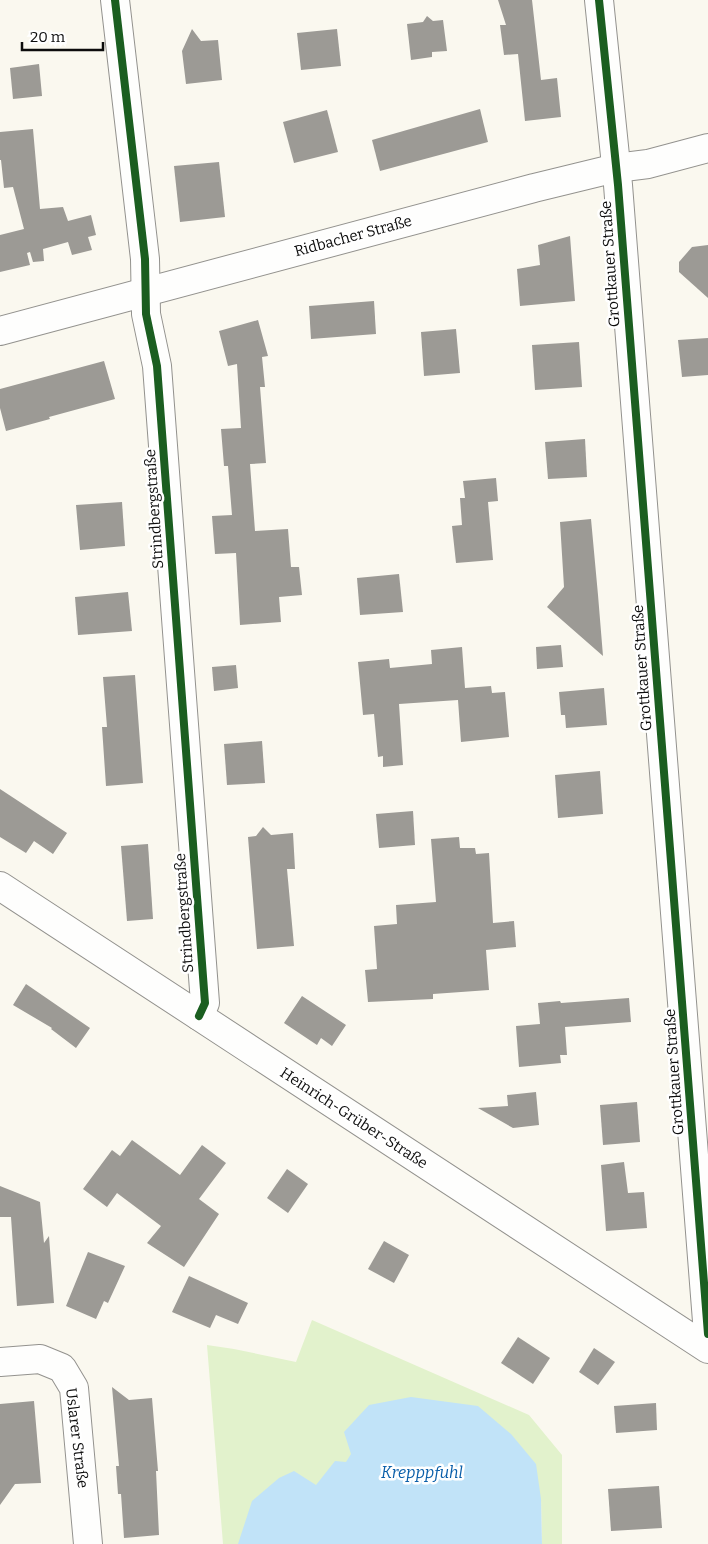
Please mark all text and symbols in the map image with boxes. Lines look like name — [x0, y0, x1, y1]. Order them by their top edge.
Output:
scale bar — [22, 20, 104, 52]
text: 20 m — [30, 28, 66, 46]
street label: Grottkauer Straße — [597, 200, 623, 328]
street label: Ridbacher Straße — [292, 212, 414, 260]
street label: Strindbergstraße — [141, 449, 167, 569]
street label: Grottkauer Straße — [629, 604, 655, 732]
street label: Strindbergstraße — [171, 853, 197, 973]
street label: Grottkauer Straße — [661, 1008, 687, 1136]
street label: Heinrich-Grüber-Straße — [277, 1064, 431, 1172]
street label: Uslarer Straße — [62, 1387, 92, 1489]
water label: Krepppfuhl — [381, 1463, 463, 1482]

